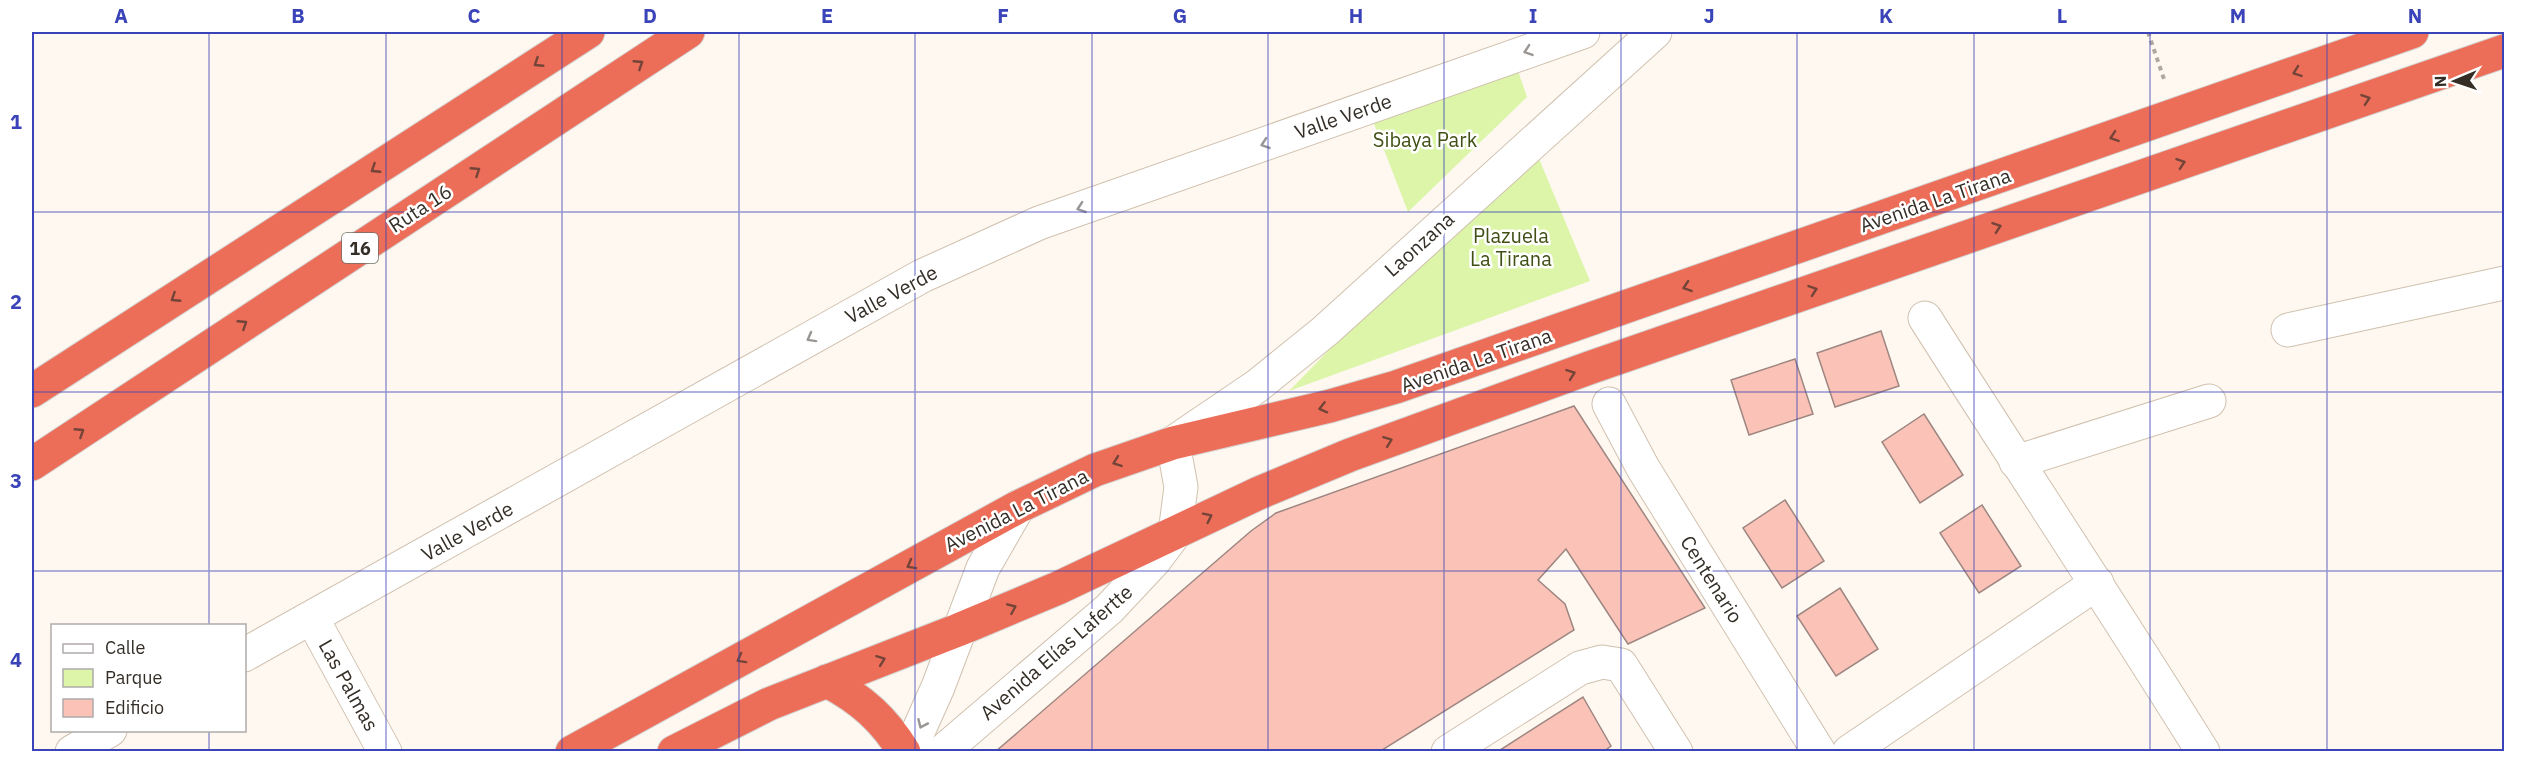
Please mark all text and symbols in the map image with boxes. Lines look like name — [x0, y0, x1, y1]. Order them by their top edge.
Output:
text: A — [114, 2, 128, 29]
text: B — [291, 2, 305, 29]
text: C — [467, 2, 481, 29]
text: D — [643, 2, 657, 29]
text: E — [821, 2, 833, 29]
text: F — [997, 2, 1009, 29]
text: G — [1173, 2, 1187, 29]
text: H — [1349, 2, 1363, 29]
text: I — [1529, 2, 1537, 29]
text: J — [1703, 2, 1715, 29]
text: K — [1879, 2, 1893, 29]
text: L — [2057, 2, 2067, 29]
text: M — [2230, 2, 2246, 29]
text: N — [2408, 2, 2422, 29]
one-way arrow — [1523, 43, 1534, 56]
north arrow — [2425, 51, 2485, 111]
one-way arrow — [534, 56, 545, 67]
one-way arrow — [633, 59, 643, 71]
one-way arrow — [2293, 65, 2303, 78]
text: N — [2430, 75, 2450, 88]
street label: Valle Verde — [1291, 87, 1395, 145]
one-way arrow — [2360, 94, 2371, 107]
text: 1 — [10, 108, 22, 135]
park label: Sibaya Park — [1373, 126, 1478, 153]
one-way arrow — [2109, 130, 2120, 143]
one-way arrow — [1260, 136, 1271, 149]
one-way arrow — [2175, 158, 2186, 171]
street label: Avenida La Tirana — [1856, 161, 2015, 239]
one-way arrow — [370, 162, 381, 173]
one-way arrow — [469, 167, 480, 178]
street label: Ruta 16 — [383, 177, 457, 239]
one-way arrow — [1076, 201, 1087, 214]
street label: Laonzana — [1378, 205, 1460, 283]
one-way arrow — [1991, 221, 2002, 234]
park label: Plazuela La Tirana — [1470, 222, 1552, 272]
road number: 16 — [342, 233, 378, 263]
street label: Valle Verde — [840, 258, 942, 330]
one-way arrow — [1682, 279, 1693, 292]
one-way arrow — [1807, 285, 1818, 298]
text: 2 — [10, 288, 22, 315]
one-way arrow — [171, 290, 182, 301]
one-way arrow — [237, 320, 247, 332]
street label: Avenida La Tirana — [1397, 321, 1556, 399]
one-way arrow — [807, 331, 817, 342]
one-way arrow — [1565, 369, 1576, 382]
one-way arrow — [1318, 401, 1329, 413]
one-way arrow — [74, 428, 85, 439]
one-way arrow — [1381, 436, 1392, 448]
one-way arrow — [1112, 455, 1123, 467]
street label: Avenida La Tirana — [939, 462, 1093, 558]
text: 3 — [10, 467, 22, 494]
street label: Valle Verde — [416, 495, 518, 567]
one-way arrow — [1202, 513, 1213, 525]
street label: Centenario — [1675, 530, 1749, 628]
one-way arrow — [907, 558, 918, 569]
street label: Avenida Elías Lafertte — [974, 578, 1138, 726]
one-way arrow — [1006, 603, 1017, 615]
legend — [51, 624, 246, 732]
street label: Las Palmas — [313, 634, 385, 736]
text: Calle — [105, 636, 145, 659]
text: 4 — [10, 646, 22, 673]
one-way arrow — [736, 652, 747, 663]
one-way arrow — [876, 655, 886, 668]
text: Parque — [105, 666, 163, 689]
text: Edificio — [105, 696, 164, 719]
one-way arrow — [918, 718, 930, 729]

